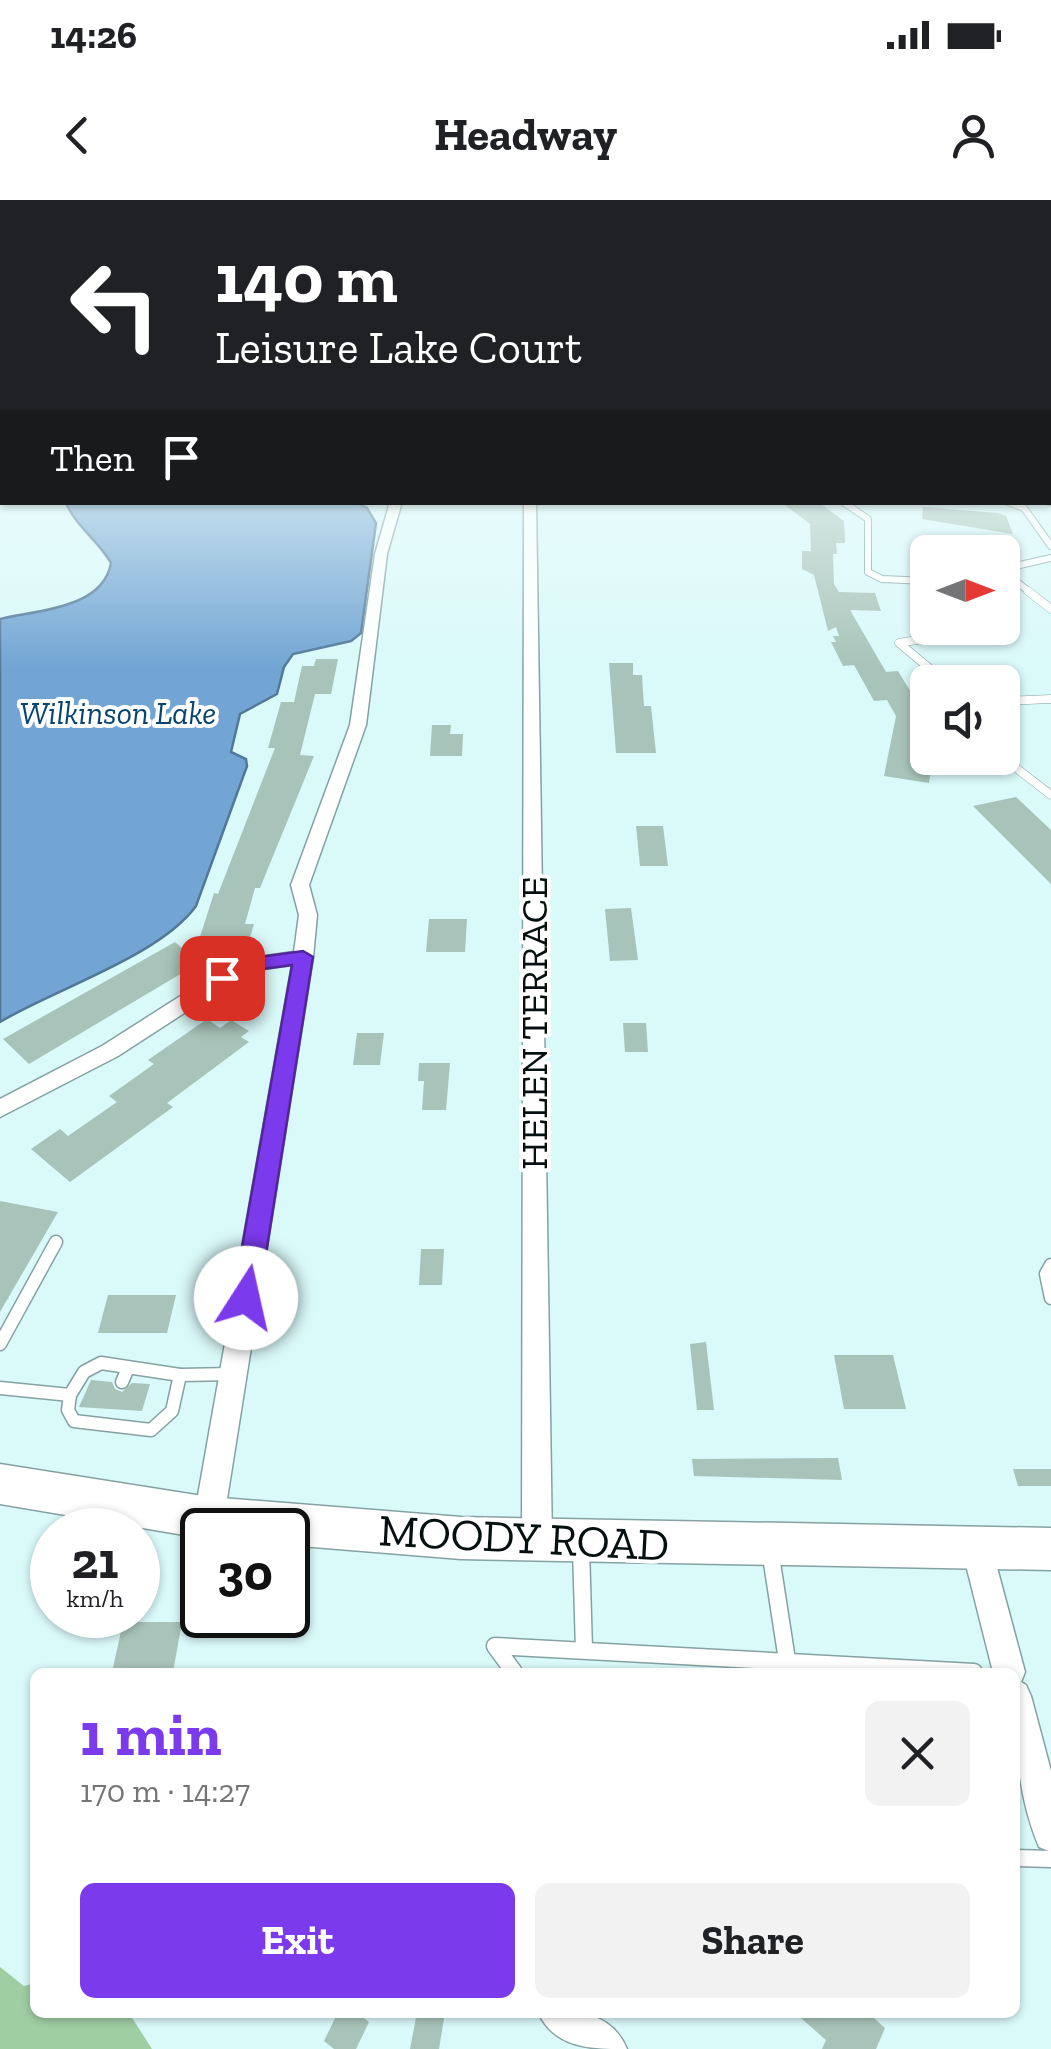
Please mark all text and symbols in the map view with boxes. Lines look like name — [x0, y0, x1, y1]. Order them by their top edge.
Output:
text: 14:26 — [50, 12, 137, 58]
icon: back — [50, 108, 105, 163]
text: Headway — [434, 108, 617, 162]
icon: person — [946, 108, 1001, 163]
text: 140 m — [215, 236, 398, 320]
icon: left — [50, 240, 180, 370]
text: Leisure Lake Court — [215, 321, 582, 375]
icon: arrive — [154, 430, 209, 485]
text: Then — [50, 435, 134, 481]
north arrow — [910, 535, 1020, 645]
map controls — [910, 535, 1020, 775]
button: sound — [910, 665, 1020, 775]
water label: Wilkinson Lake — [20, 694, 216, 732]
street label: HELEN TERRACE — [511, 876, 557, 1170]
pin — [180, 936, 265, 1021]
icon: arrive — [195, 951, 250, 1006]
position arrow — [194, 1246, 298, 1350]
street label: MOODY ROAD — [377, 1503, 670, 1573]
speed limit sign: 30 — [180, 1508, 310, 1638]
text: 21 — [71, 1531, 119, 1591]
text: km/h — [66, 1583, 124, 1613]
text: 1 min — [80, 1698, 222, 1770]
button: close — [865, 1701, 970, 1806]
text: 170 m · 14:27 — [80, 1772, 250, 1810]
button: Exit — [80, 1883, 515, 1998]
button: Share — [535, 1883, 970, 1998]

